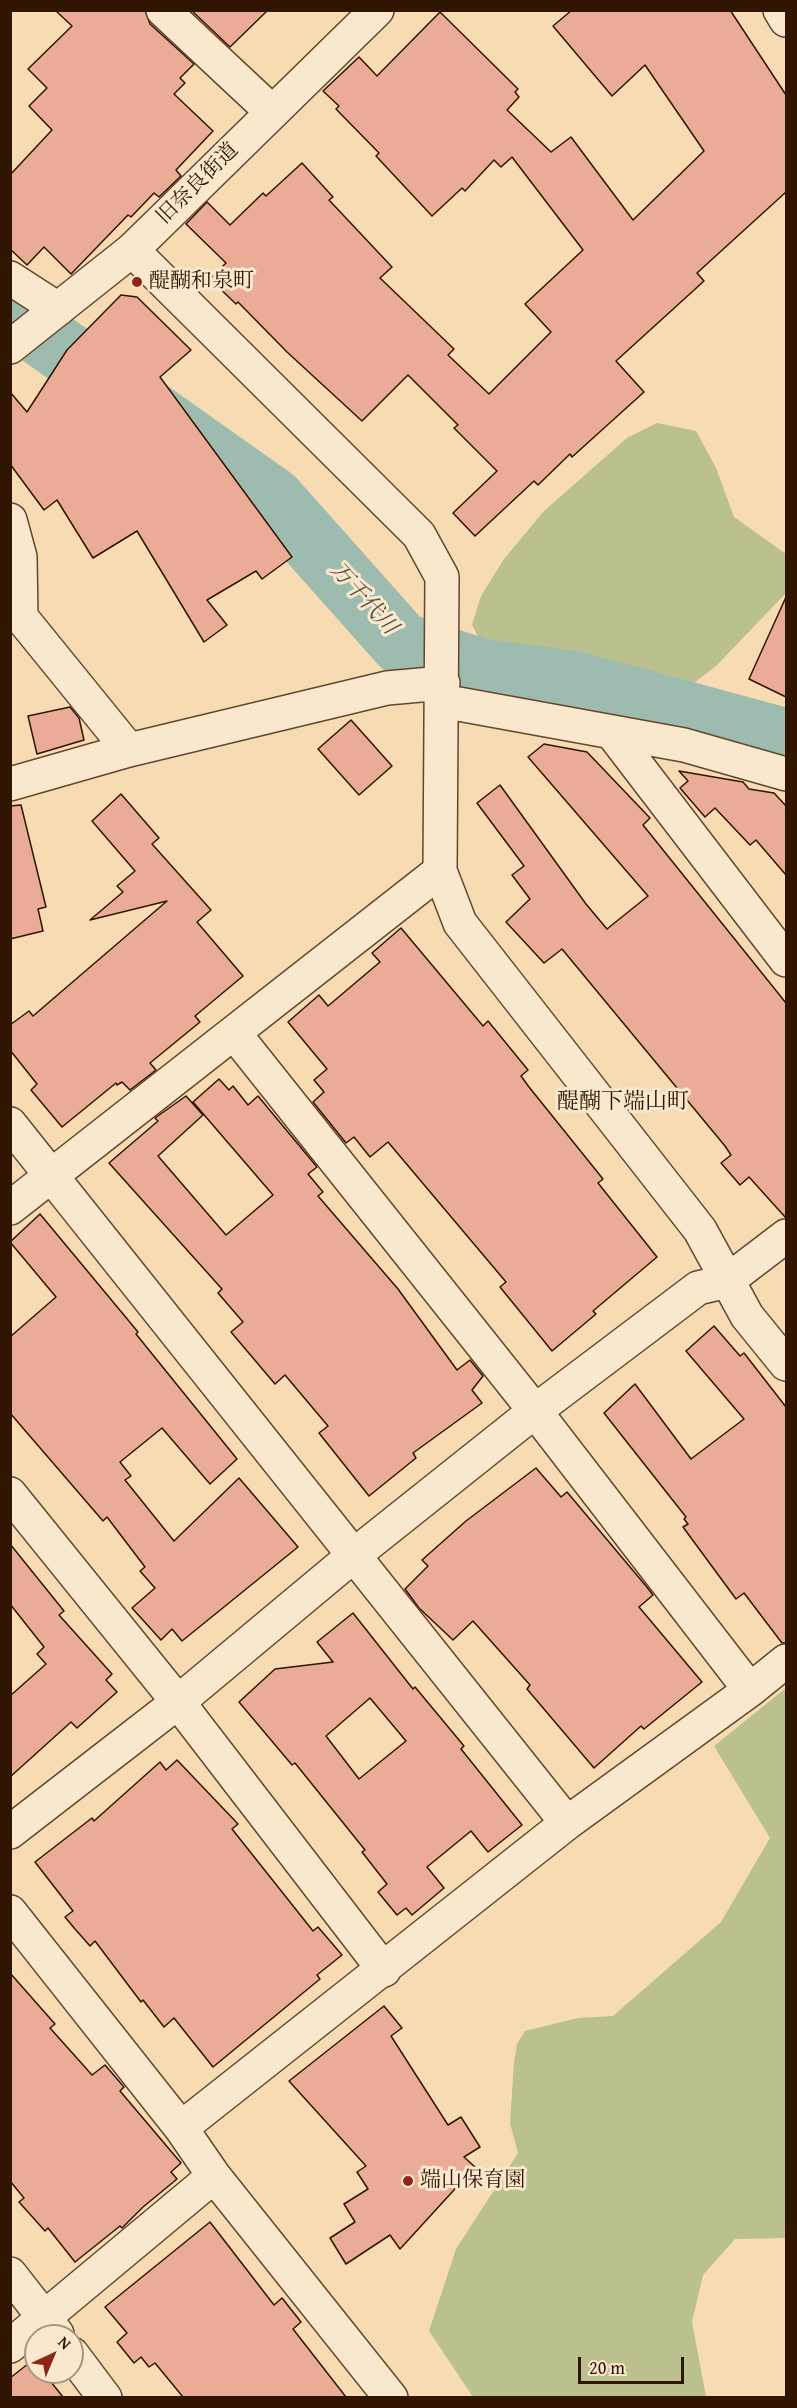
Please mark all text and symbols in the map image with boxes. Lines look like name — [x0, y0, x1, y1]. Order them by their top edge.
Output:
street label: 旧奈良街道 — [152, 138, 244, 230]
place label: 醍醐和泉町 — [149, 269, 254, 295]
marker: 醍醐和泉町 — [130, 275, 144, 289]
water label: 万千代川 — [324, 557, 402, 641]
district label: 醍醐下端山町 — [557, 1089, 689, 1115]
place label: 端山保育園 — [420, 2168, 525, 2194]
marker: 端山保育園 — [401, 2174, 415, 2188]
north arrow — [24, 2324, 84, 2384]
text: N — [53, 2330, 77, 2355]
scale bar — [581, 2345, 688, 2383]
text: 20 m — [589, 2354, 625, 2381]

